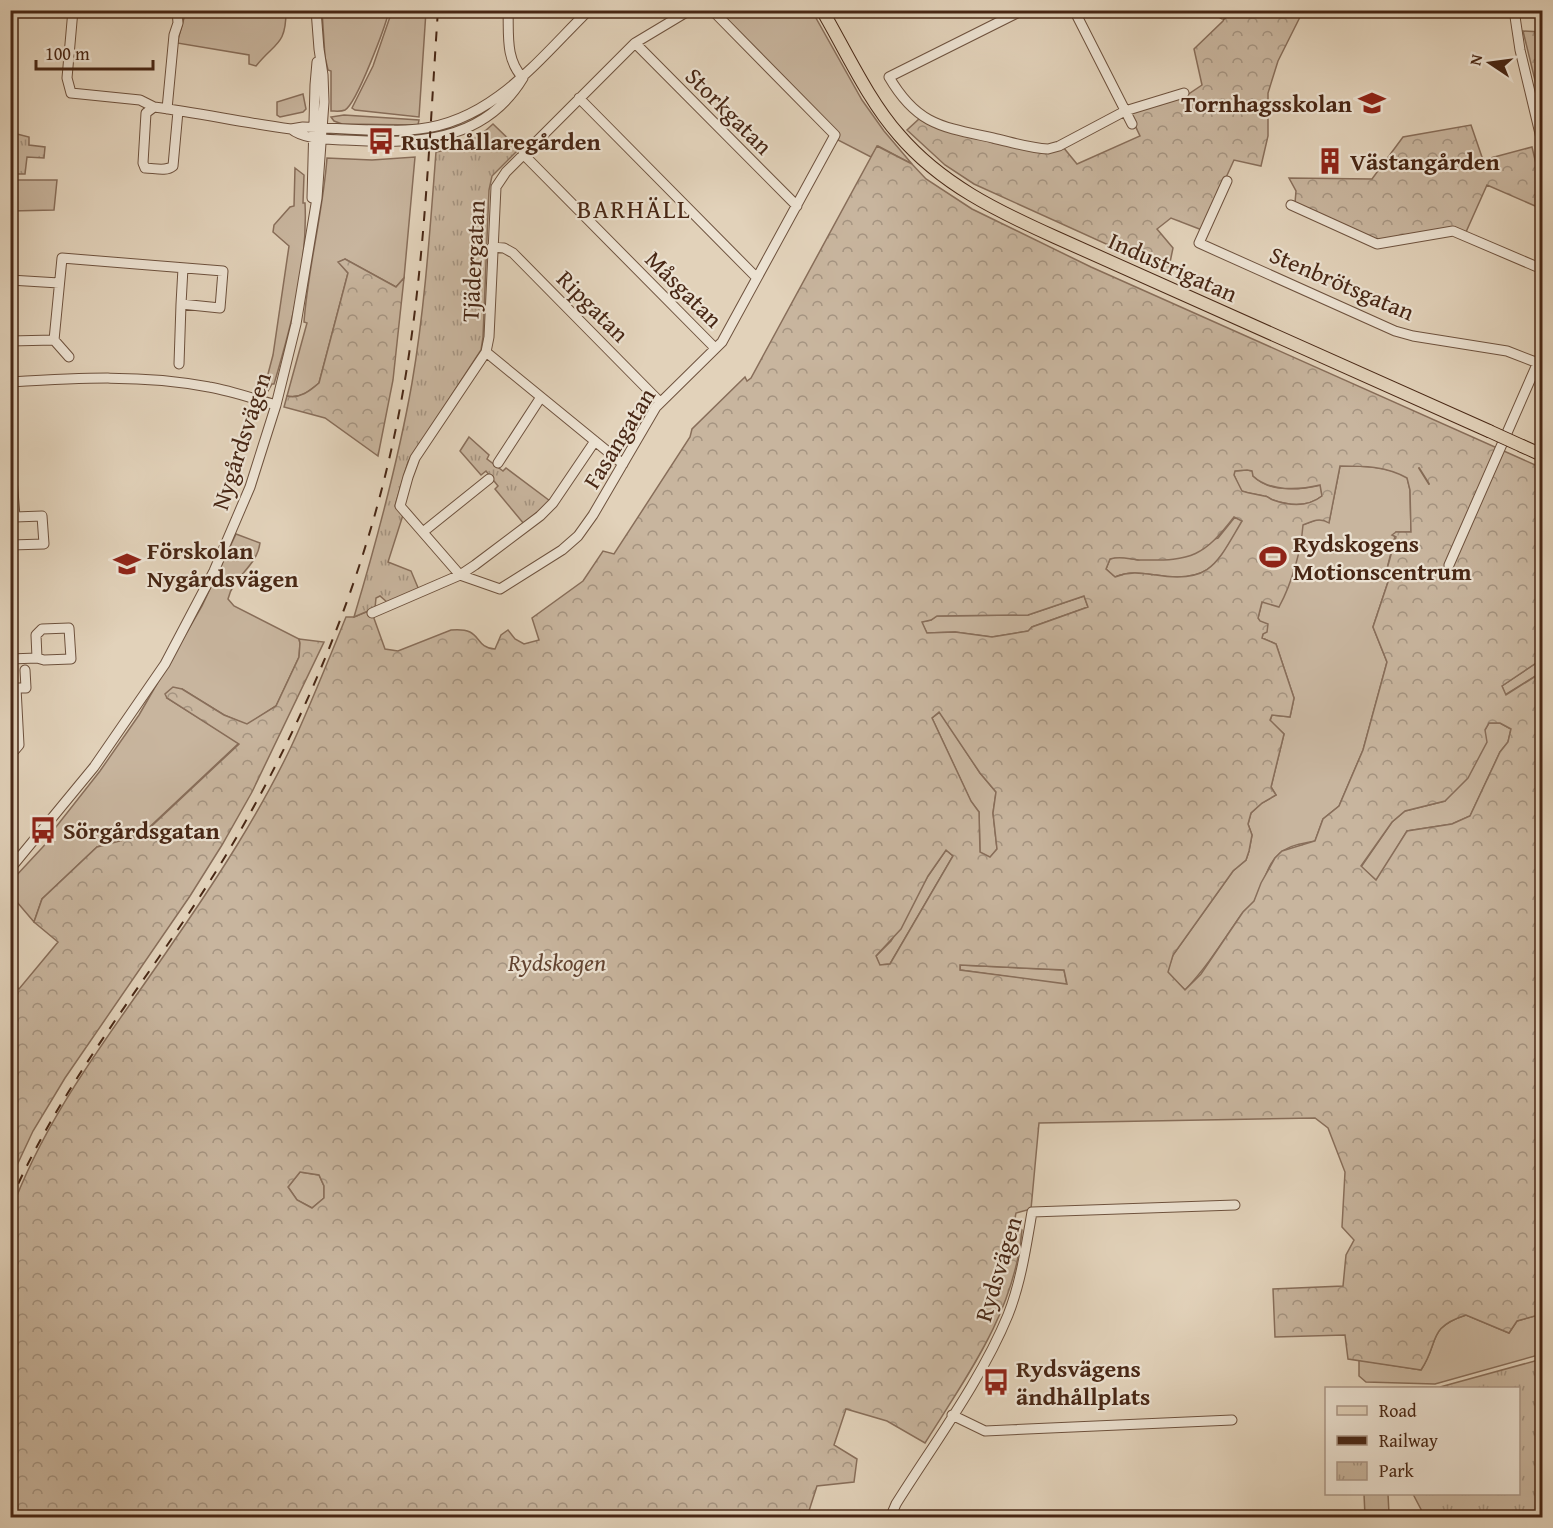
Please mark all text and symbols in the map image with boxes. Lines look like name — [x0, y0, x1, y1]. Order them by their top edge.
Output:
scale bar — [36, 33, 153, 71]
north arrow — [1460, 33, 1520, 93]
text: 100 m — [45, 40, 90, 67]
text: N — [1462, 51, 1488, 68]
street label: Storkgatan — [677, 59, 781, 163]
place label: Tornhagsskolan — [1181, 86, 1352, 121]
school or university icon: Tornhagsskolan — [1357, 88, 1387, 118]
place label: Rusthållaregården — [401, 124, 601, 159]
bus stop icon: Rusthållaregården — [366, 126, 396, 156]
place label: Västangården — [1350, 144, 1500, 179]
building icon: Västangården — [1315, 146, 1345, 176]
district label: BARHÄLL — [577, 189, 691, 228]
street label: Tjädergatan — [452, 199, 494, 323]
street label: Industrigatan — [1103, 223, 1244, 311]
street label: Stenbrötsgatan — [1264, 237, 1420, 329]
street label: Måsgatan — [637, 242, 731, 336]
street label: Ripgatan — [549, 262, 638, 351]
street label: Nygårdsvägen — [202, 367, 280, 514]
street label: Fasangatan — [574, 380, 664, 495]
place label: Rydskogens Motionscentrum — [1293, 526, 1472, 589]
place label: Förskolan Nygårdsvägen — [147, 533, 298, 596]
sports icon: Rydskogens Motionscentrum — [1258, 542, 1288, 572]
school or university icon: Förskolan Nygårdsvägen — [112, 549, 142, 579]
place label: Sörgårdsgatan — [63, 813, 220, 848]
bus stop icon: Sörgårdsgatan — [28, 815, 58, 845]
park label: Rydskogen — [507, 945, 606, 980]
street label: Rydsvägen — [965, 1212, 1031, 1326]
place label: Rydsvägens ändhållplats — [1016, 1351, 1150, 1414]
bus stop icon: Rydsvägens ändhållplats — [981, 1367, 1011, 1397]
legend — [1325, 1387, 1520, 1495]
text: Road — [1379, 1397, 1417, 1424]
text: Railway — [1379, 1427, 1438, 1454]
text: Park — [1379, 1457, 1415, 1484]

